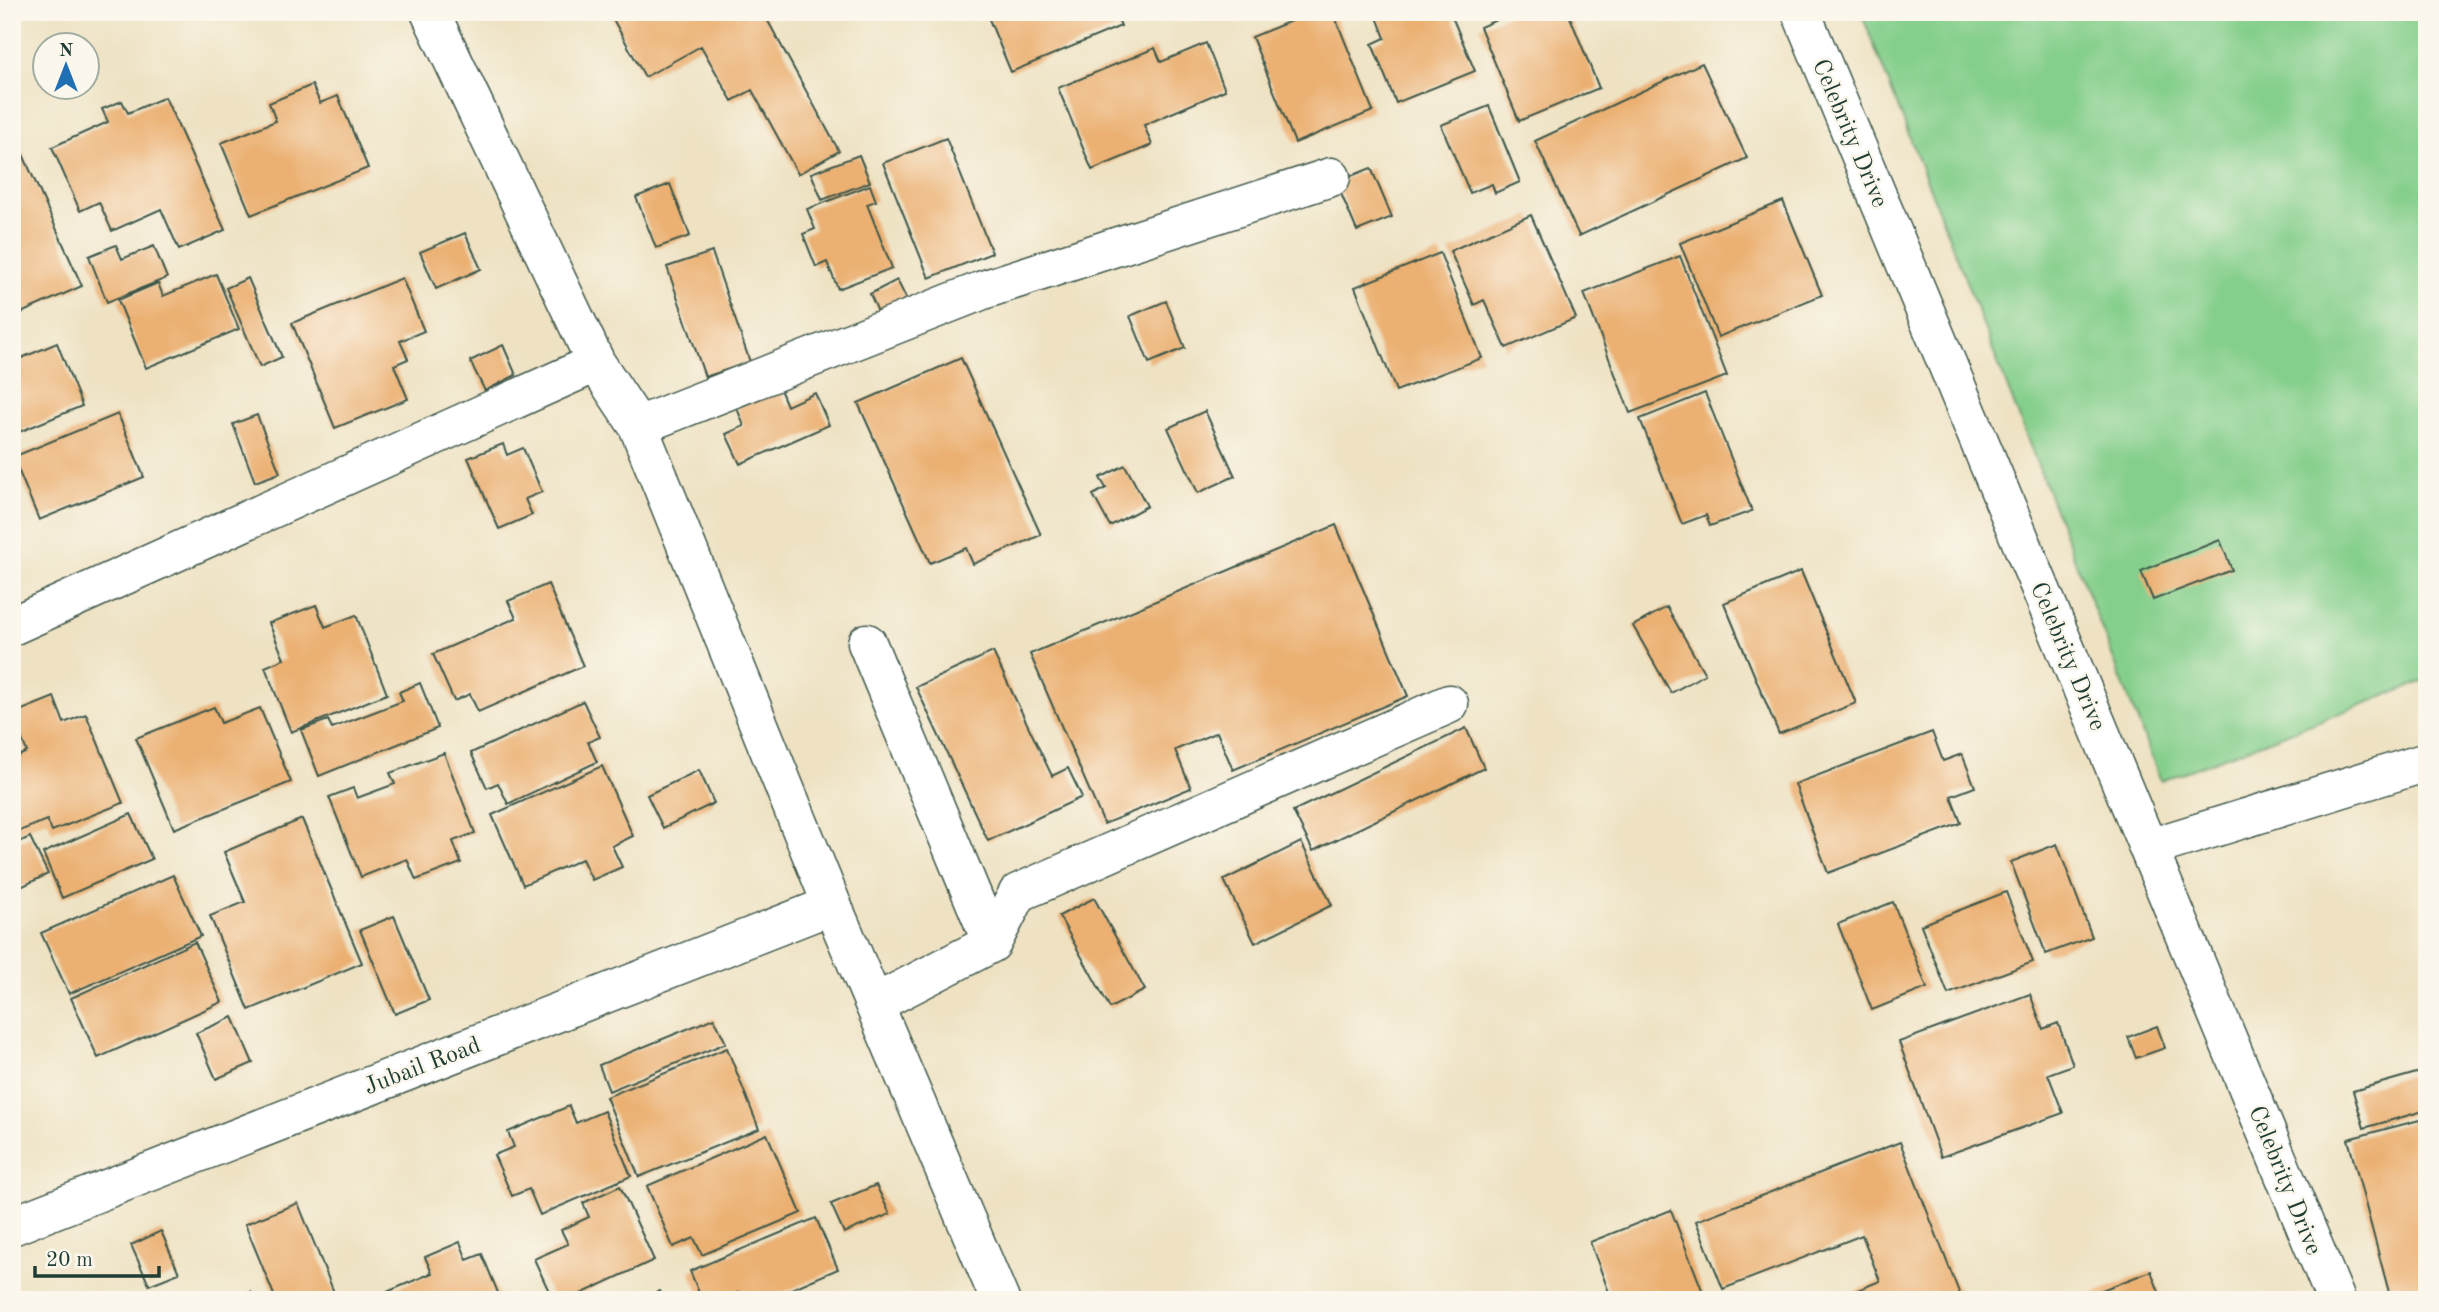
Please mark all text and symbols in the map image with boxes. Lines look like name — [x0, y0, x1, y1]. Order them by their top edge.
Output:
north arrow — [32, 32, 102, 102]
text: N — [59, 42, 74, 61]
street label: Celebrity Drive — [1807, 56, 1891, 212]
street label: Celebrity Drive — [2025, 579, 2109, 735]
street label: Jubail Road — [361, 1034, 484, 1100]
street label: Celebrity Drive — [2243, 1103, 2325, 1259]
scale bar — [35, 1235, 159, 1279]
text: 20 m — [46, 1250, 93, 1271]

